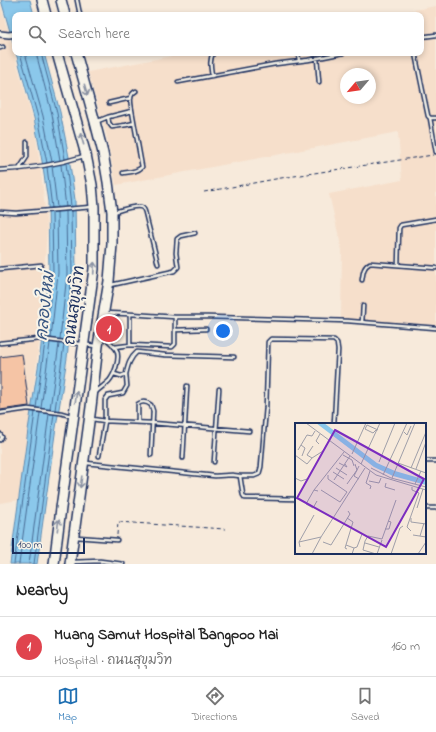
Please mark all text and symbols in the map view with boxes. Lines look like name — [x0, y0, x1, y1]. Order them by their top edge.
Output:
search box — [12, 12, 424, 56]
icon: search — [26, 23, 48, 45]
text: Search here — [58, 23, 130, 45]
north arrow — [340, 68, 376, 104]
one-way arrow — [83, 84, 90, 97]
one-way arrow — [78, 133, 85, 146]
one-way arrow — [90, 262, 97, 275]
street label: ถนนสุขุมวิท — [58, 264, 92, 346]
water label: คลองใหม่ — [29, 267, 62, 342]
pin: 1 — [96, 314, 122, 344]
your location — [213, 321, 233, 341]
one-way arrow — [72, 390, 80, 403]
inset map — [295, 423, 426, 554]
one-way arrow — [77, 475, 85, 488]
one-way arrow — [55, 519, 62, 532]
scale bar — [12, 536, 85, 555]
text: 100 m — [18, 537, 42, 553]
text: Nearby — [16, 578, 68, 603]
text: Muang Samut Hospital Bangpoo Mai — [54, 624, 279, 646]
text: 1 — [27, 637, 31, 656]
text: 160 m — [391, 637, 420, 656]
text: Hospital · ถนนสุขุมวิท — [54, 651, 172, 670]
tab: Map — [57, 685, 79, 725]
tab: Directions — [192, 685, 237, 725]
tab: Saved — [351, 685, 379, 725]

